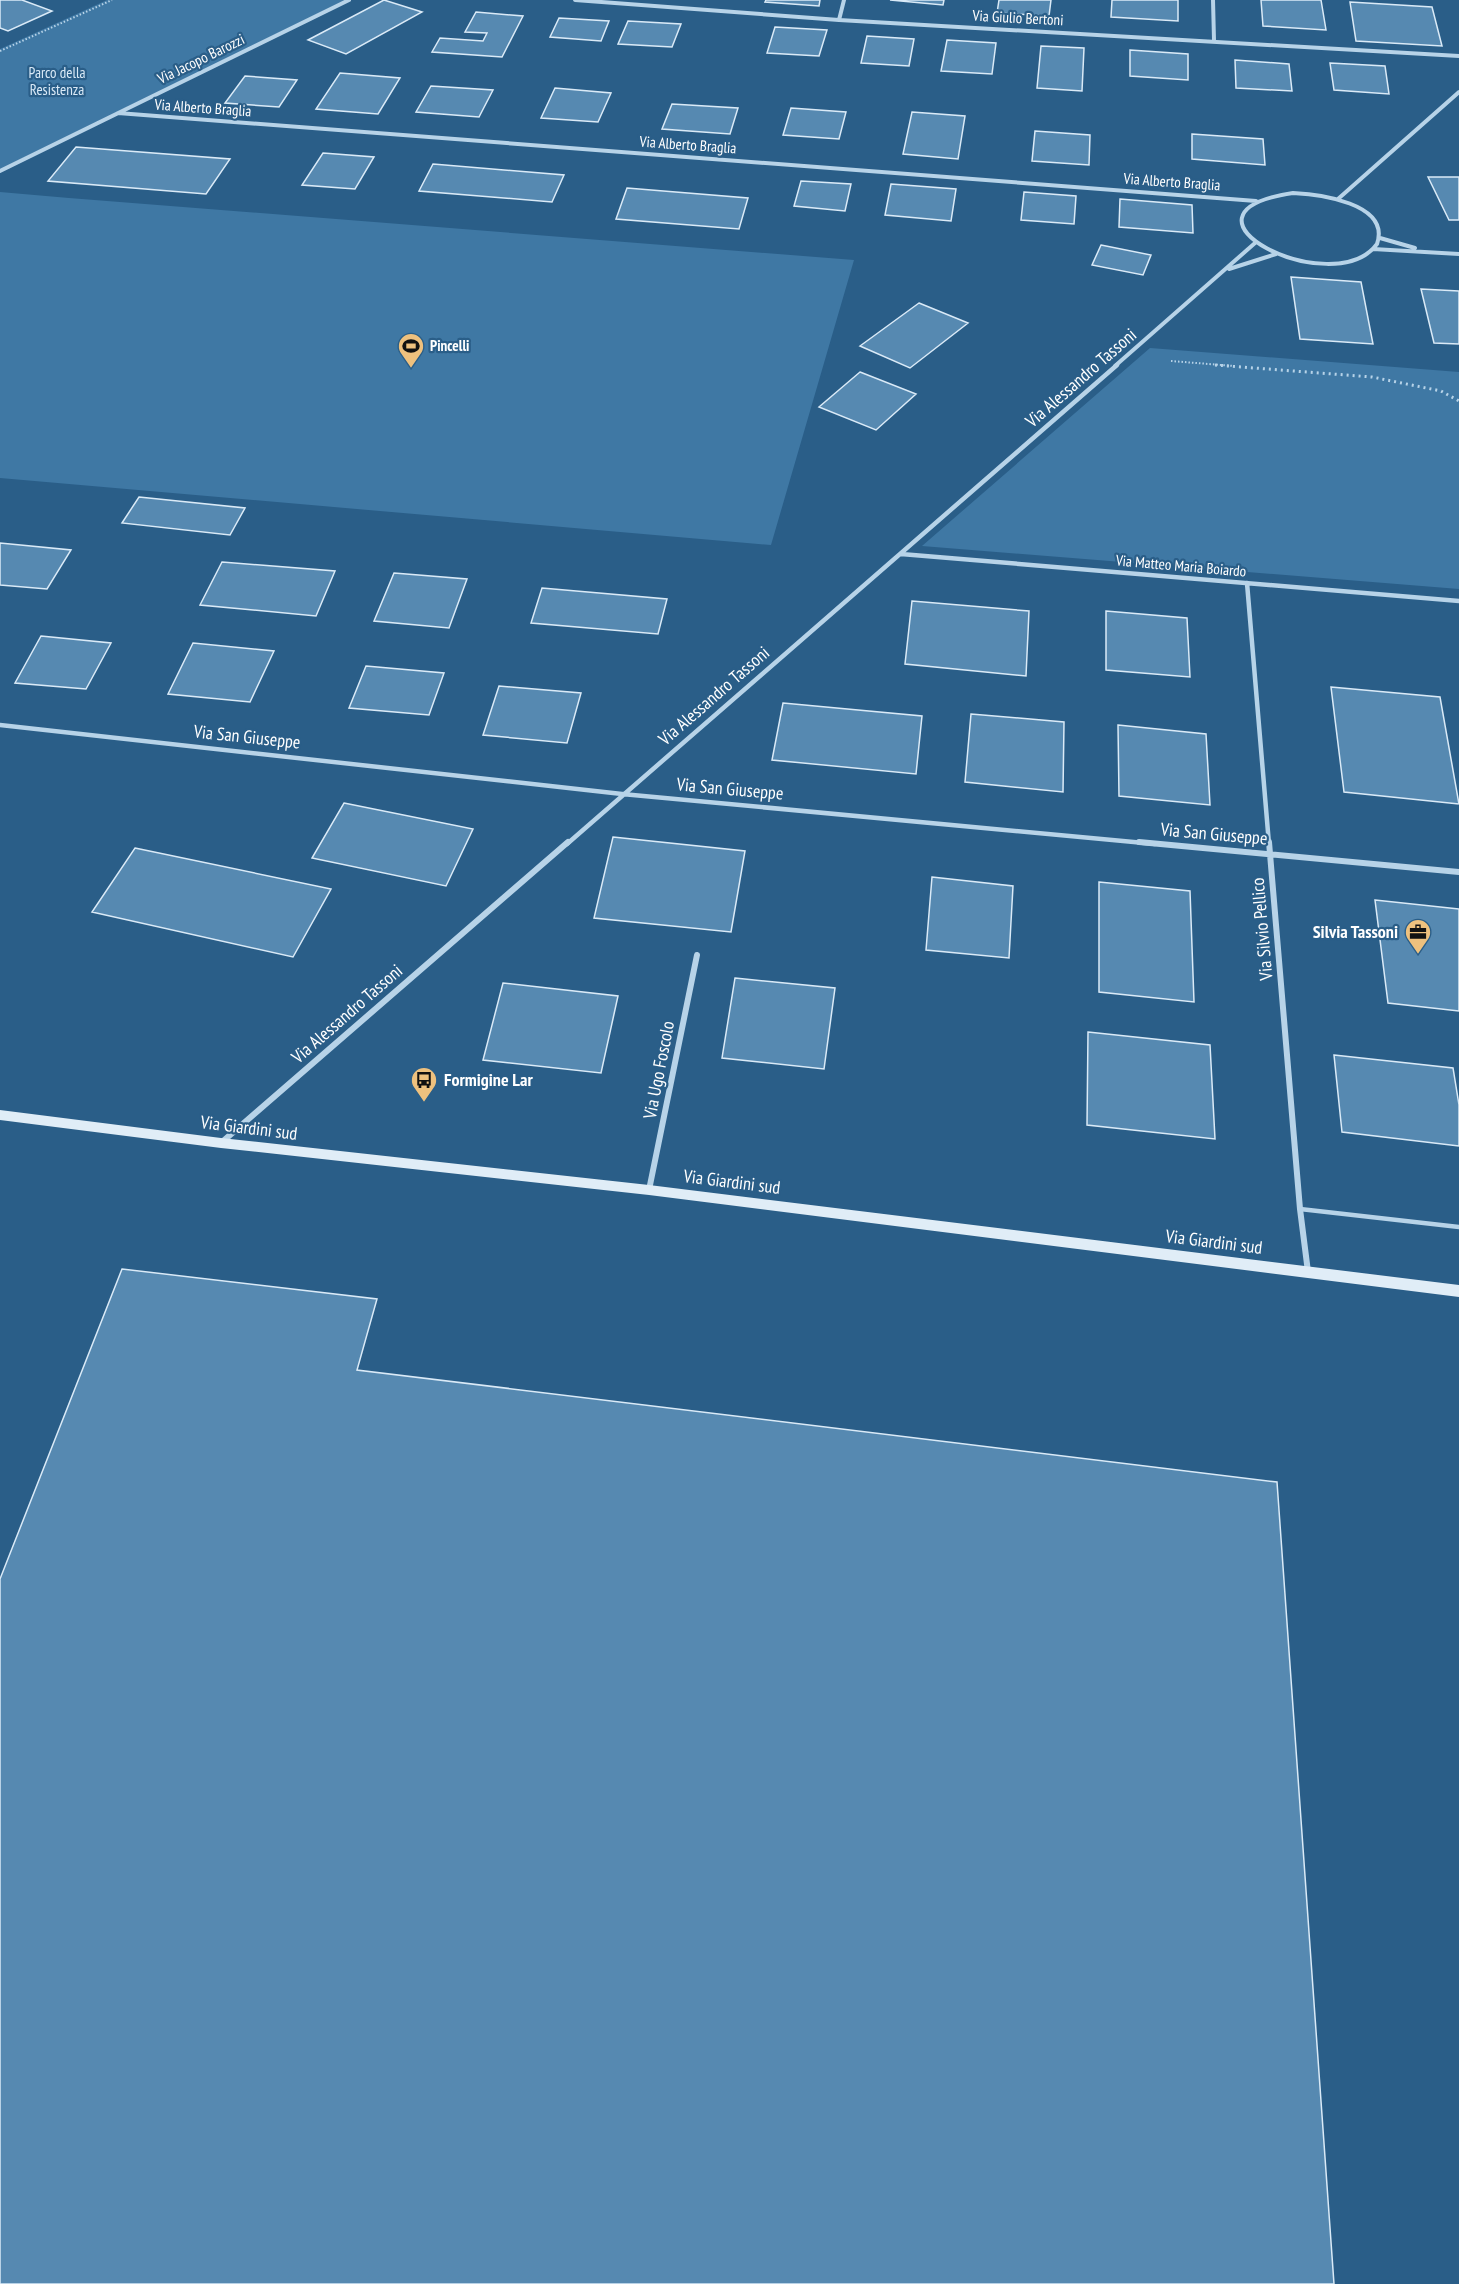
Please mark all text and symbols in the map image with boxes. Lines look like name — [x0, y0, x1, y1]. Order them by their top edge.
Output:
street label: Via Giulio Bertoni — [971, 6, 1064, 29]
street label: Via Jacopo Barozzi — [153, 29, 247, 88]
park label: Parco della Resistenza — [29, 63, 85, 99]
street label: Via Alberto Braglia — [153, 95, 252, 120]
street label: Via Alberto Braglia — [638, 132, 737, 157]
street label: Via Alberto Braglia — [1122, 169, 1221, 194]
street label: Via Alessandro Tassoni — [1020, 323, 1141, 433]
sports icon: Pincelli — [396, 331, 426, 369]
place label: Pincelli — [430, 336, 469, 355]
street label: Via Matteo Maria Boiardo — [1114, 550, 1247, 581]
street label: Via Alessandro Tassoni — [653, 641, 774, 751]
street label: Via San Giuseppe — [192, 719, 302, 754]
street label: Via San Giuseppe — [675, 772, 784, 805]
street label: Via San Giuseppe — [1159, 817, 1268, 850]
street label: Via Silvio Pellico — [1246, 877, 1278, 982]
office icon: Silvia Tassoni — [1403, 917, 1433, 955]
place label: Silvia Tassoni — [1313, 920, 1398, 943]
street label: Via Alessandro Tassoni — [286, 959, 407, 1069]
street label: Via Ugo Foscolo — [638, 1019, 679, 1122]
bus stop icon: Formigine Lar — [409, 1065, 439, 1103]
place label: Formigine Lar — [444, 1068, 533, 1091]
street label: Via Giardini sud — [198, 1110, 299, 1145]
street label: Via Giardini sud — [681, 1164, 782, 1199]
street label: Via Giardini sud — [1163, 1224, 1264, 1259]

